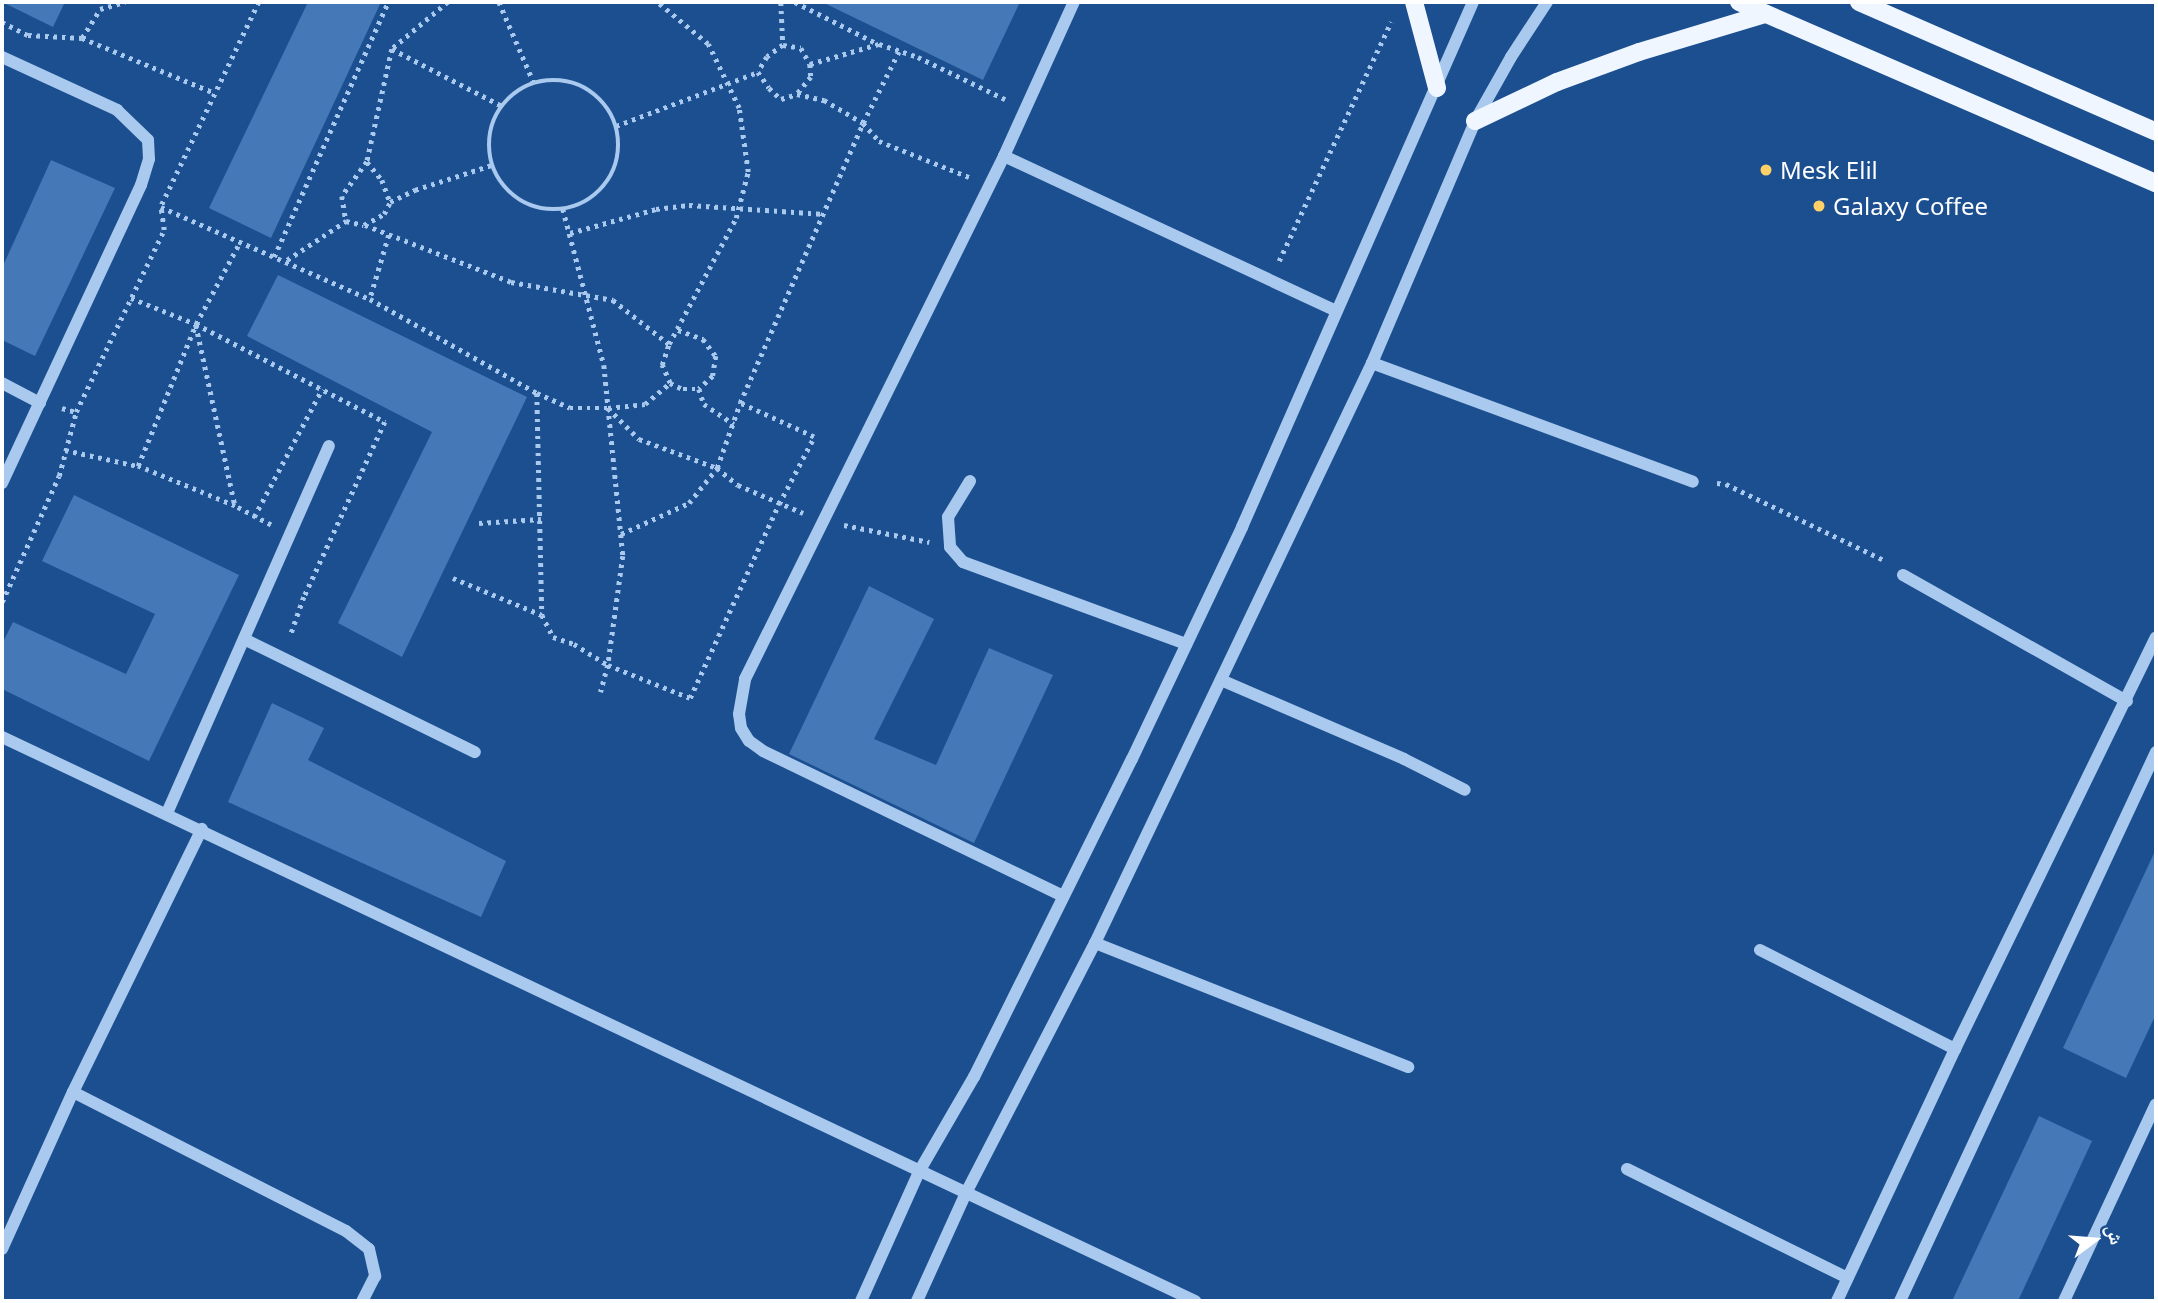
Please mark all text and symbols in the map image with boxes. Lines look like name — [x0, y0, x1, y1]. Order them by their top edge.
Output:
place label: Mesk Elil — [1780, 156, 1878, 184]
marker: Mesk Elil — [1758, 162, 1774, 178]
place label: Galaxy Coffee — [1833, 192, 1988, 220]
marker: Galaxy Coffee — [1811, 198, 1827, 214]
north arrow — [2060, 1205, 2130, 1275]
text: ش — [2100, 1221, 2130, 1247]

